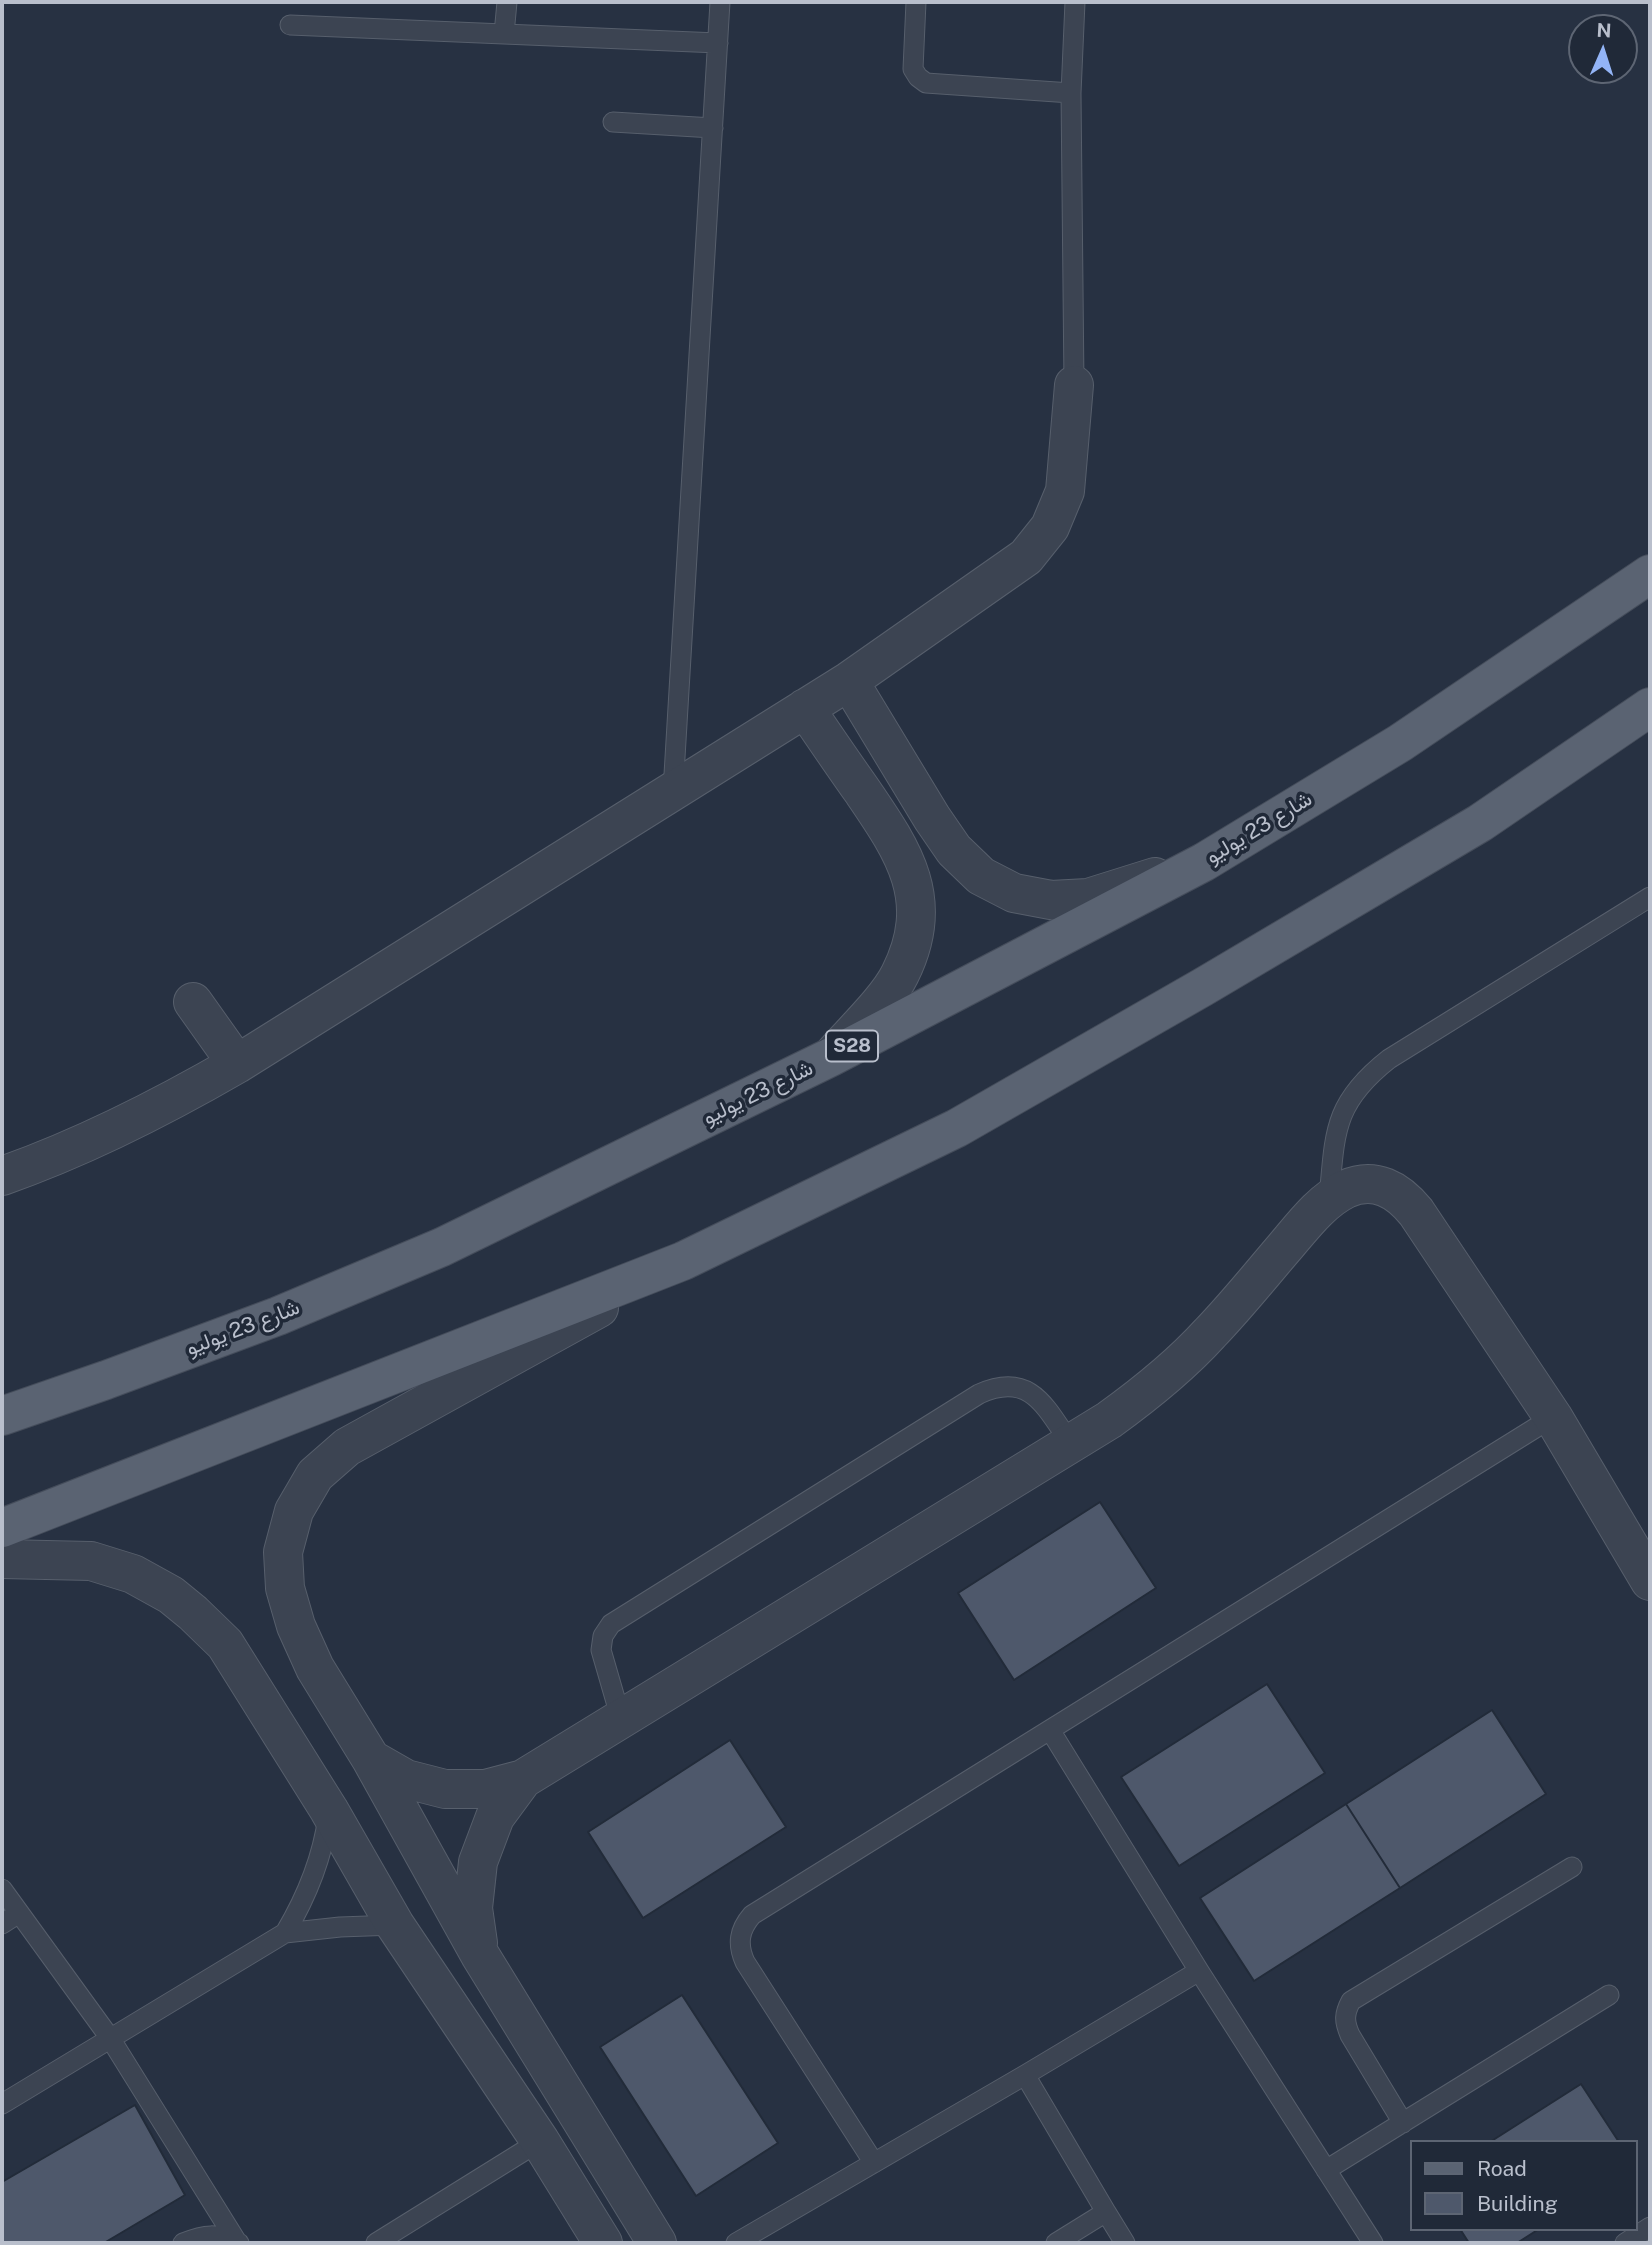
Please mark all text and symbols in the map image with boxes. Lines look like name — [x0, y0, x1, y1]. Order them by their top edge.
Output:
north arrow — [1568, 14, 1638, 84]
text: N — [1596, 19, 1612, 41]
street label: شارع 23 يوليو — [1201, 786, 1317, 870]
road number: S28 — [826, 1030, 878, 1062]
street label: شارع 23 يوليو — [699, 1056, 817, 1130]
street label: شارع 23 يوليو — [183, 1295, 303, 1361]
legend — [1410, 2140, 1638, 2231]
text: Road — [1477, 2156, 1527, 2181]
text: Building — [1477, 2191, 1558, 2216]

